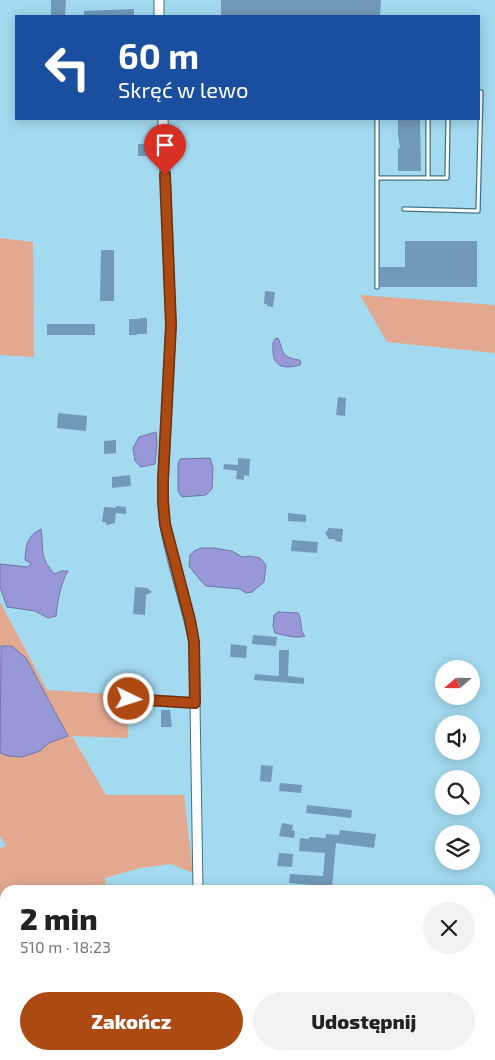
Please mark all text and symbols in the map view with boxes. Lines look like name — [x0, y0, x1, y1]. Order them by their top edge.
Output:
text: 60 m — [118, 34, 199, 76]
icon: left — [35, 35, 100, 100]
text: Skręć w lewo — [118, 76, 249, 102]
pin — [144, 124, 186, 175]
icon: arrive — [151, 131, 179, 159]
north arrow — [435, 660, 480, 705]
map controls — [435, 660, 480, 870]
position arrow — [102, 672, 154, 724]
button: sound — [435, 715, 480, 760]
button: search — [435, 770, 480, 815]
button: layers — [435, 825, 480, 870]
text: 2 min — [20, 900, 98, 936]
button: close — [423, 902, 475, 954]
text: 510 m · 18:23 — [20, 937, 111, 956]
button: Zakończ — [20, 992, 243, 1050]
button: Udostępnij — [253, 992, 475, 1050]

